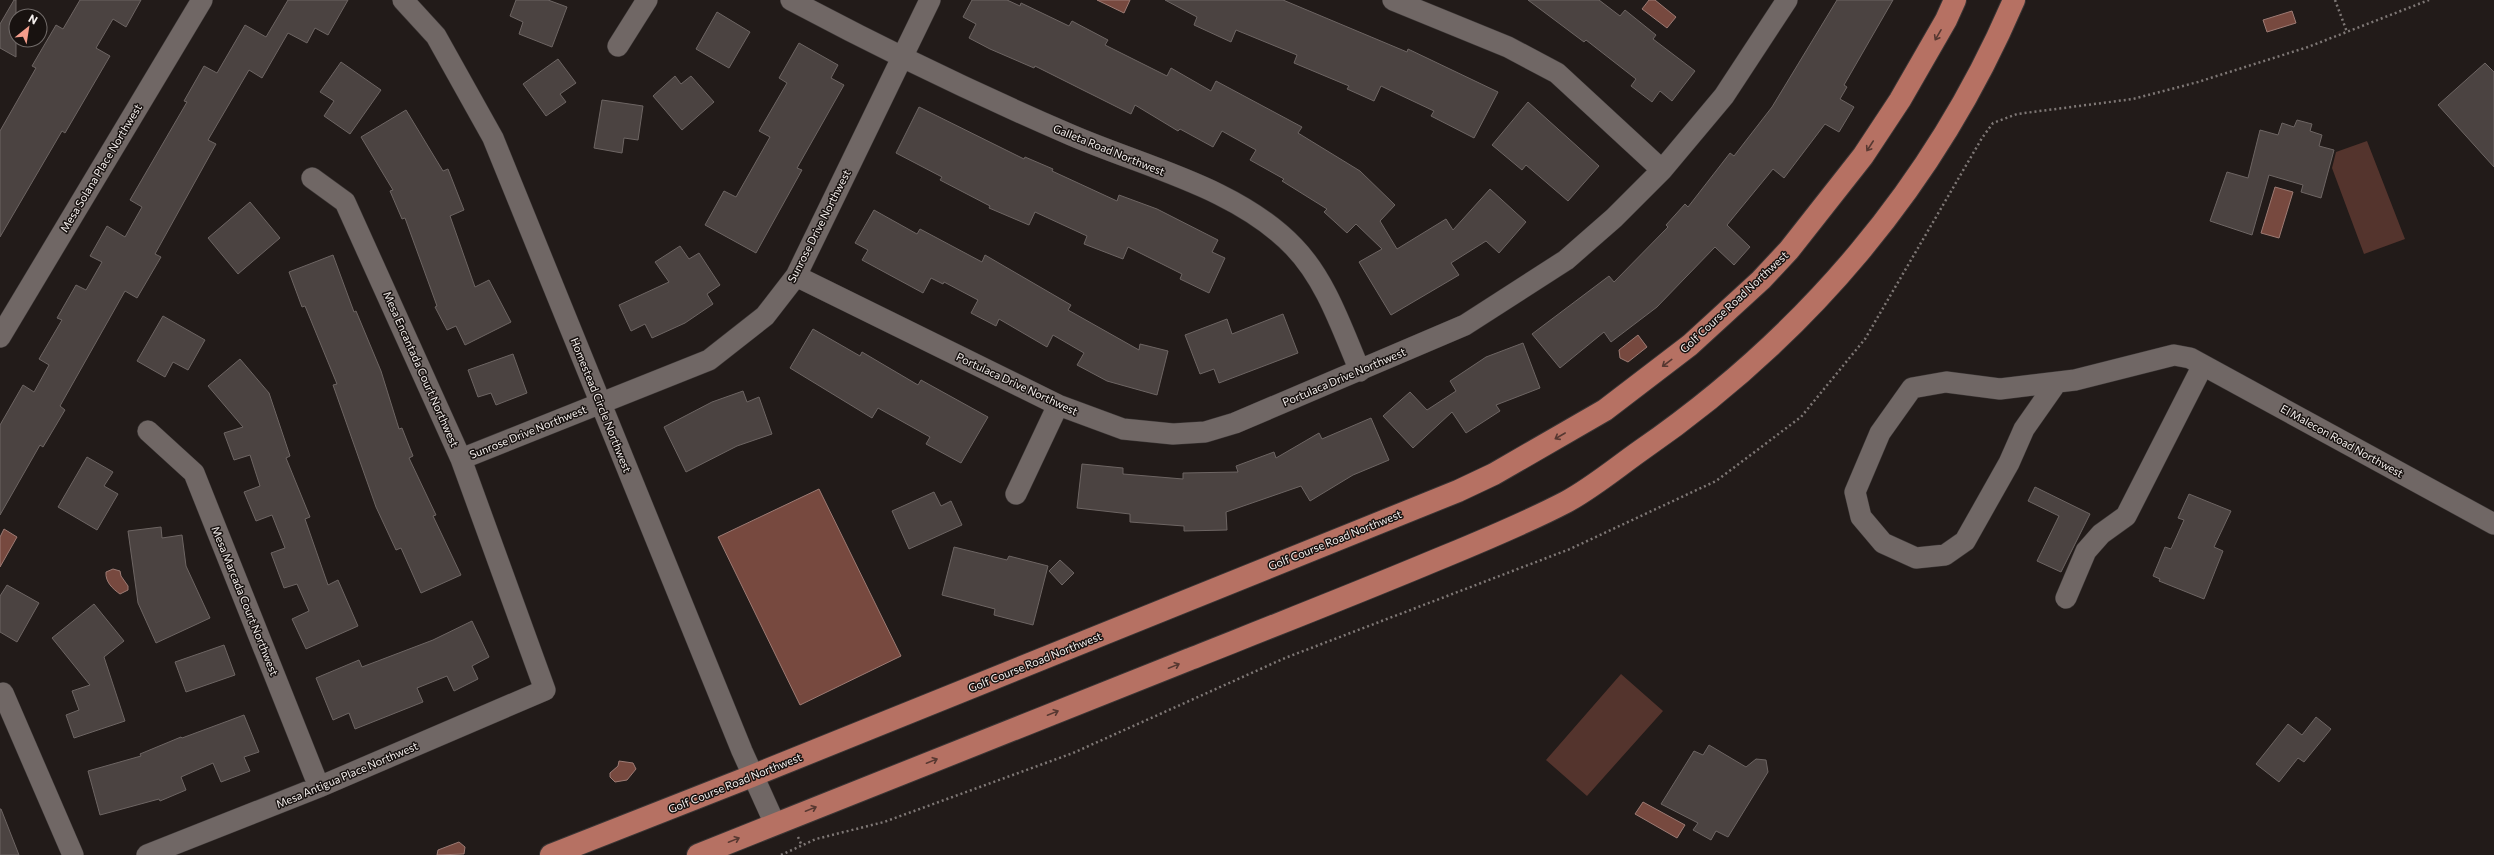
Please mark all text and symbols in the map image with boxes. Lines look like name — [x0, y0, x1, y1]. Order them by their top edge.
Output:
north arrow — [8, 8, 48, 48]
text: N — [26, 11, 40, 27]
one-way arrow — [1933, 29, 1941, 41]
street label: Mesa Solana Place Northwest — [57, 101, 144, 234]
street label: Galleta Road Northwest — [1052, 121, 1167, 178]
one-way arrow — [1866, 140, 1874, 151]
street label: Sunrose Drive Northwest — [784, 167, 853, 284]
street label: Golf Course Road Northwest — [1677, 248, 1791, 355]
street label: Mesa Encantada Court Northwest — [381, 289, 462, 449]
street label: Homestead Circle Northwest — [568, 336, 635, 475]
street label: Portulaca Drive Northwest — [1280, 344, 1408, 408]
street label: Portulaca Drive Northwest — [954, 350, 1081, 418]
one-way arrow — [1662, 358, 1673, 367]
street label: El Malecon Road Northwest — [2279, 401, 2406, 480]
street label: Sunrose Drive Northwest — [467, 402, 589, 461]
one-way arrow — [1554, 432, 1566, 440]
street label: Golf Course Road Northwest — [1266, 507, 1404, 572]
street label: Mesa Marcada Court Northwest — [209, 524, 282, 678]
street label: Golf Course Road Northwest — [966, 629, 1104, 694]
one-way arrow — [1167, 661, 1179, 669]
one-way arrow — [1046, 709, 1058, 717]
street label: Mesa Antigua Place Northwest — [274, 738, 420, 810]
street label: Golf Course Road Northwest — [666, 750, 804, 815]
one-way arrow — [925, 757, 937, 764]
one-way arrow — [805, 805, 817, 813]
one-way arrow — [728, 836, 740, 844]

